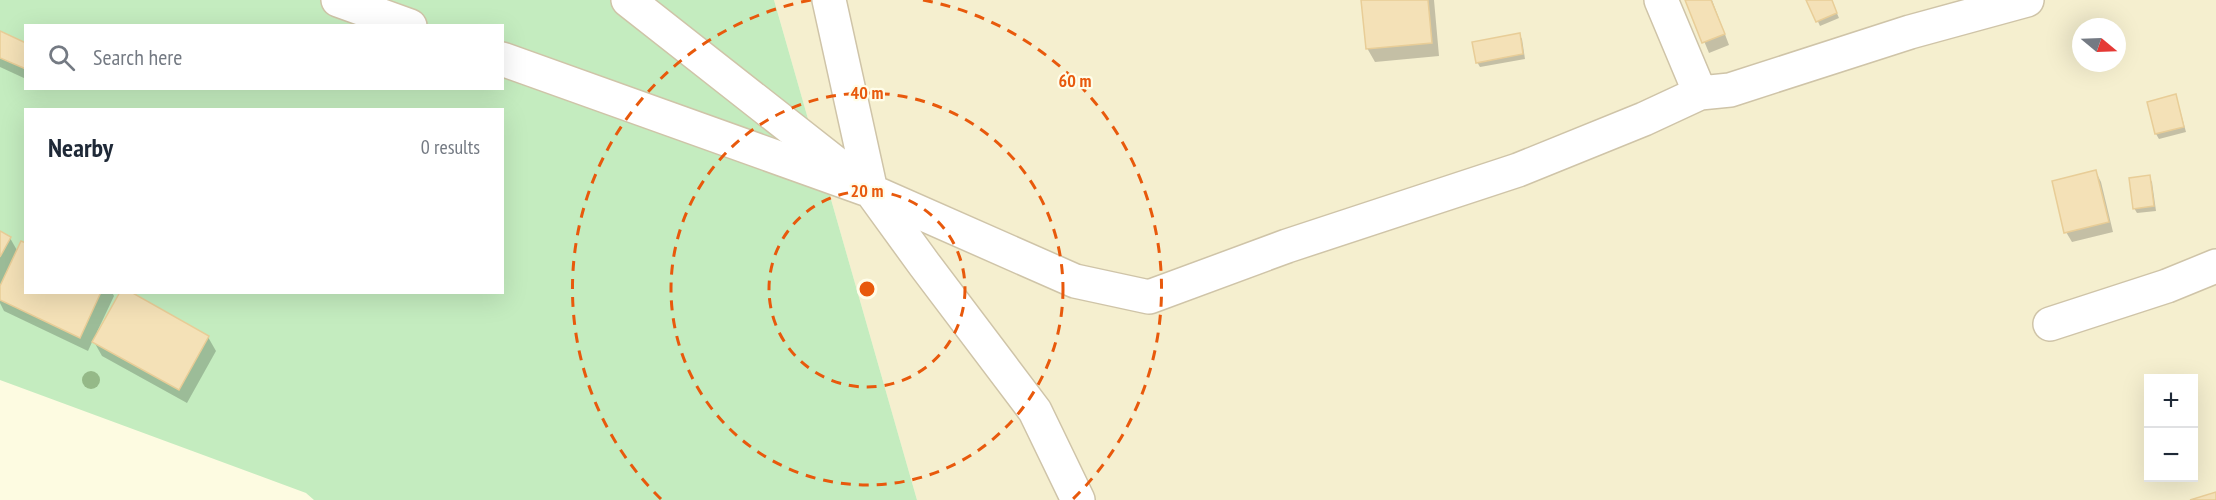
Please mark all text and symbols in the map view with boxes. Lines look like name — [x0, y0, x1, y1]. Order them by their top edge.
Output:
north arrow — [2072, 18, 2126, 72]
search box — [24, 24, 504, 90]
icon: search — [45, 41, 78, 74]
text: Search here — [93, 43, 182, 71]
text: 60 m — [1059, 69, 1091, 92]
text: 40 m — [851, 81, 883, 104]
text: Nearby — [48, 131, 113, 164]
text: 0 results — [421, 134, 480, 160]
text: 20 m — [851, 179, 883, 202]
centre of rings — [857, 279, 877, 299]
map controls — [2144, 374, 2198, 482]
button: + — [2144, 374, 2198, 428]
button: − — [2144, 428, 2198, 482]

